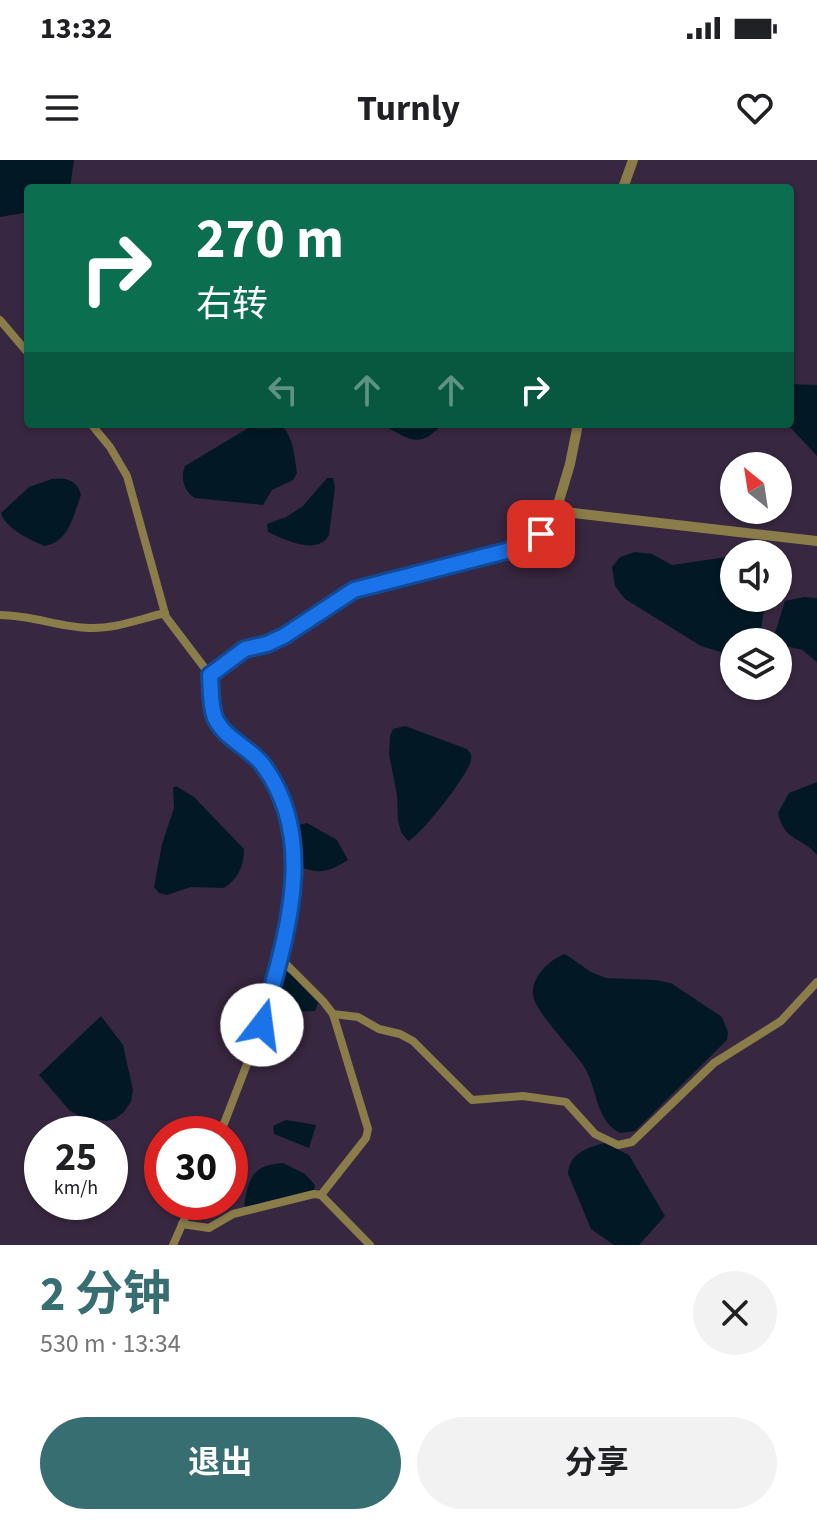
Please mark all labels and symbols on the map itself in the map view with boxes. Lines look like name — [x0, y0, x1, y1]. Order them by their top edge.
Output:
north arrow — [720, 452, 792, 524]
pin — [507, 500, 575, 568]
position arrow — [220, 983, 304, 1067]
speed limit sign: 30 — [144, 1116, 248, 1220]

